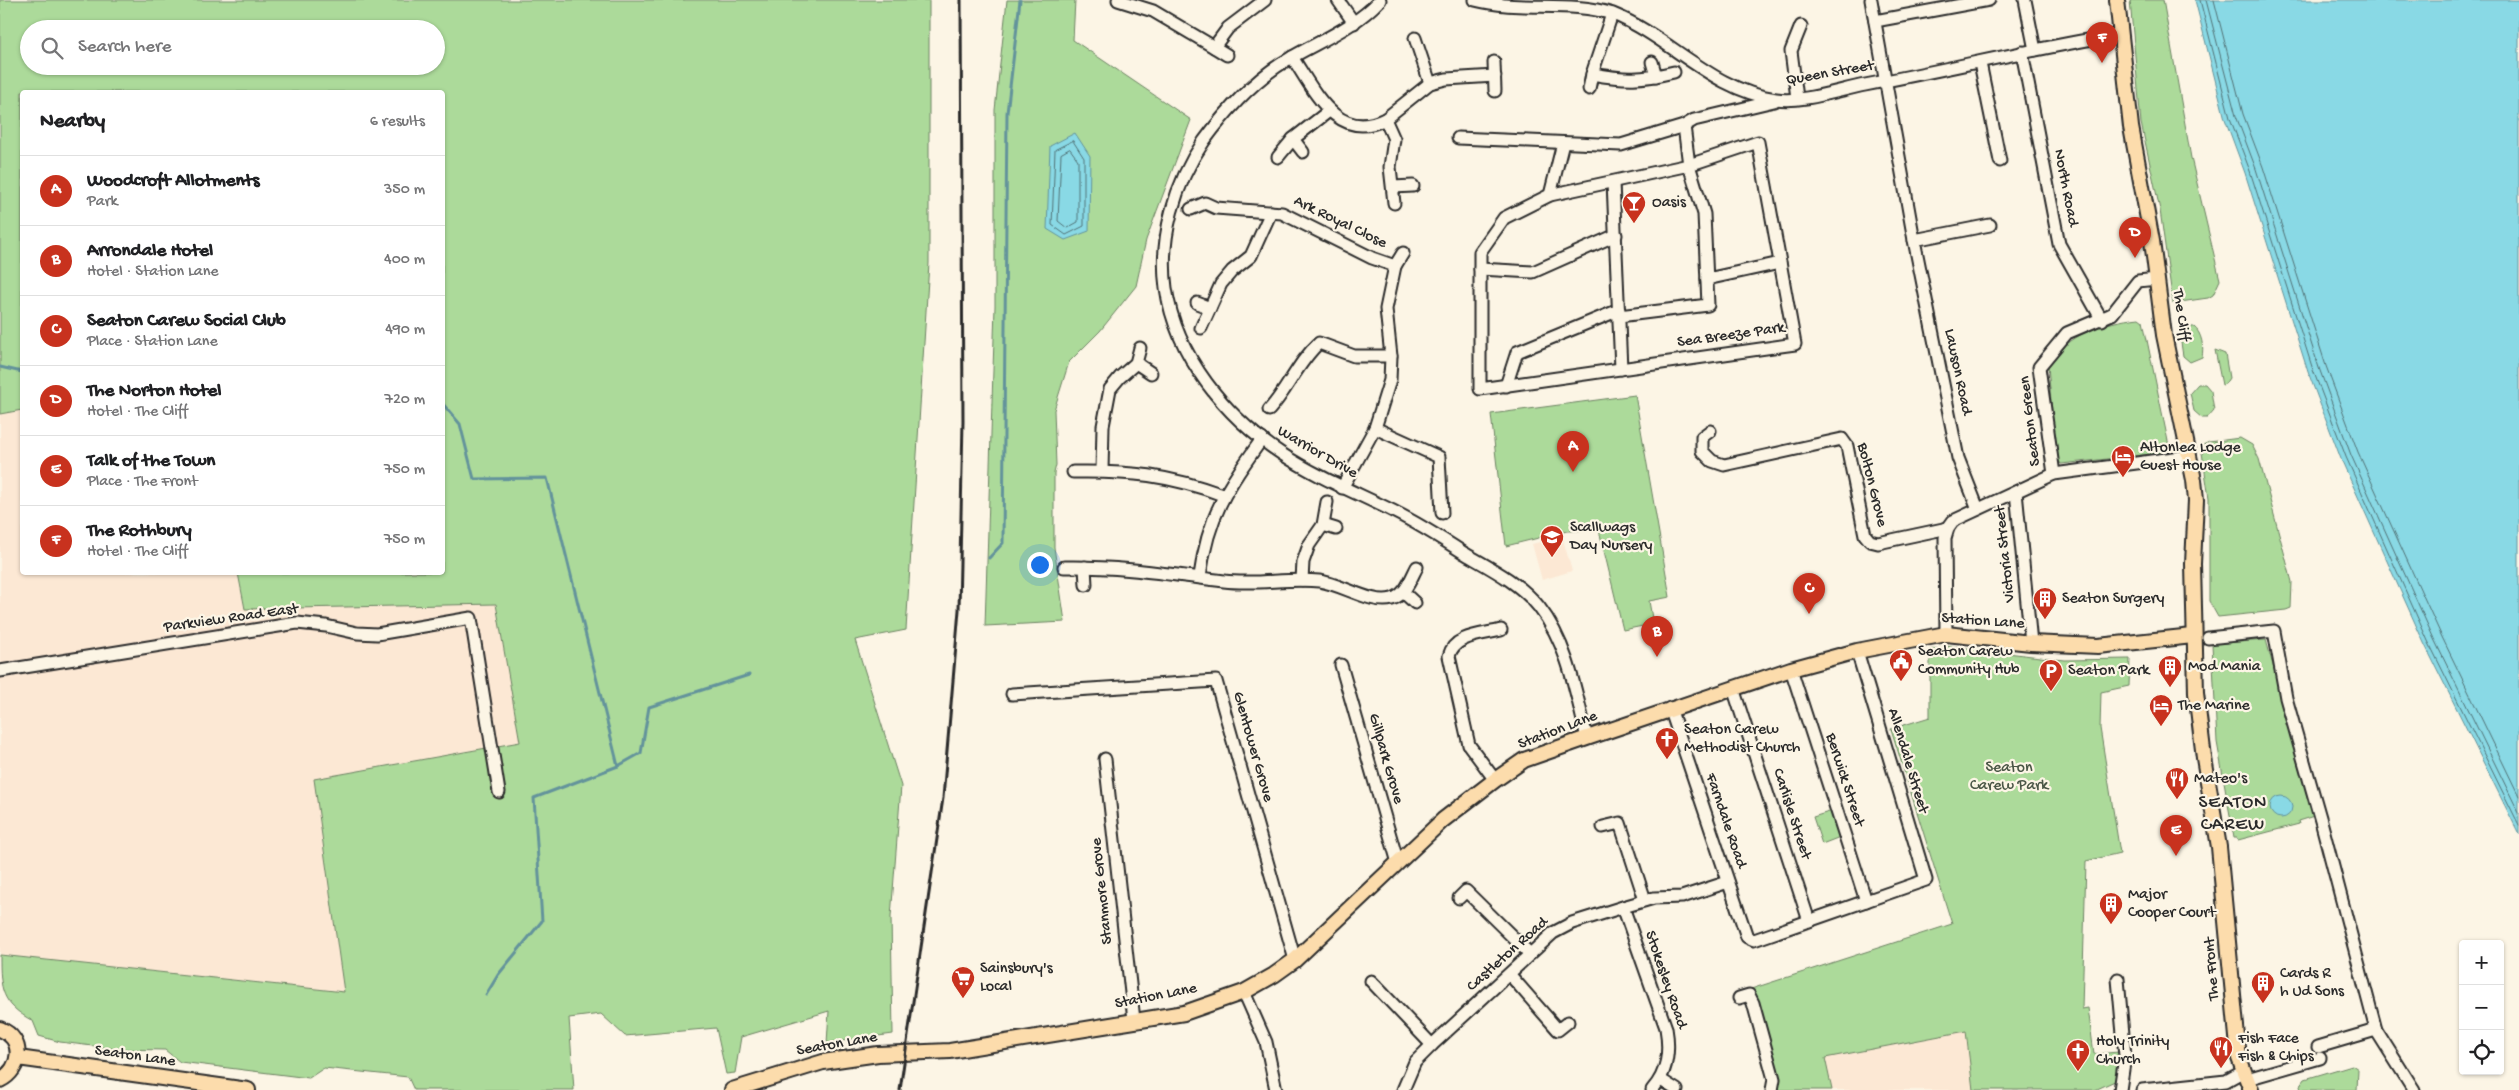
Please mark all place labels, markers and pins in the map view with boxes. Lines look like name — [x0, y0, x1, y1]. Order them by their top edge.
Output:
pin: F — [2086, 22, 2118, 63]
bar icon: Oasis — [1621, 190, 1647, 224]
place label: Oasis — [1652, 194, 1687, 213]
pin: D — [2119, 217, 2151, 258]
pin: A — [1557, 431, 1589, 472]
place label: Altonlea Lodge Guest House — [2140, 439, 2241, 476]
hotel icon: Altonlea Lodge Guest House — [2110, 444, 2136, 478]
place label: Scallwags Day Nursery — [1569, 519, 1652, 556]
school or university icon: Scallwags Day Nursery — [1539, 524, 1565, 558]
pin: C — [1793, 573, 1825, 614]
building icon: Seaton Surgery — [2032, 586, 2058, 620]
place label: Seaton Surgery — [2062, 590, 2164, 609]
pin: B — [1641, 616, 1673, 657]
place label: Seaton Carew Community Hub — [1918, 643, 2020, 680]
public building icon: Seaton Carew Community Hub — [1888, 648, 1914, 682]
building icon: Mod Mania — [2157, 654, 2183, 688]
parking icon: Seaton Park — [2038, 658, 2064, 692]
place label: Mod Mania — [2188, 658, 2262, 677]
place label: Seaton Park — [2068, 662, 2151, 681]
hotel icon: The Marine — [2148, 693, 2174, 727]
place label: The Marine — [2177, 697, 2251, 716]
place label: Seaton Carew Methodist Church — [1684, 721, 1801, 758]
church icon: Seaton Carew Methodist Church — [1654, 726, 1680, 760]
restaurant icon: Mateo's — [2164, 766, 2190, 800]
place label: Mateo's — [2194, 770, 2248, 789]
pin: E — [2160, 815, 2192, 856]
place label: Major Cooper Court — [2128, 886, 2217, 923]
building icon: Major Cooper Court — [2098, 891, 2124, 925]
place label: Sainsbury's Local — [980, 960, 1054, 997]
supermarket icon: Sainsbury's Local — [950, 965, 976, 999]
place label: Cards R h Ud Sons — [2280, 965, 2345, 1002]
building icon: Cards R h Ud Sons — [2250, 970, 2276, 1004]
place label: Fish Face Fish & Chips — [2237, 1030, 2315, 1067]
place label: Holy Trinity Church — [2096, 1033, 2170, 1070]
restaurant icon: Fish Face Fish & Chips — [2208, 1035, 2234, 1069]
church icon: Holy Trinity Church — [2065, 1038, 2091, 1072]

